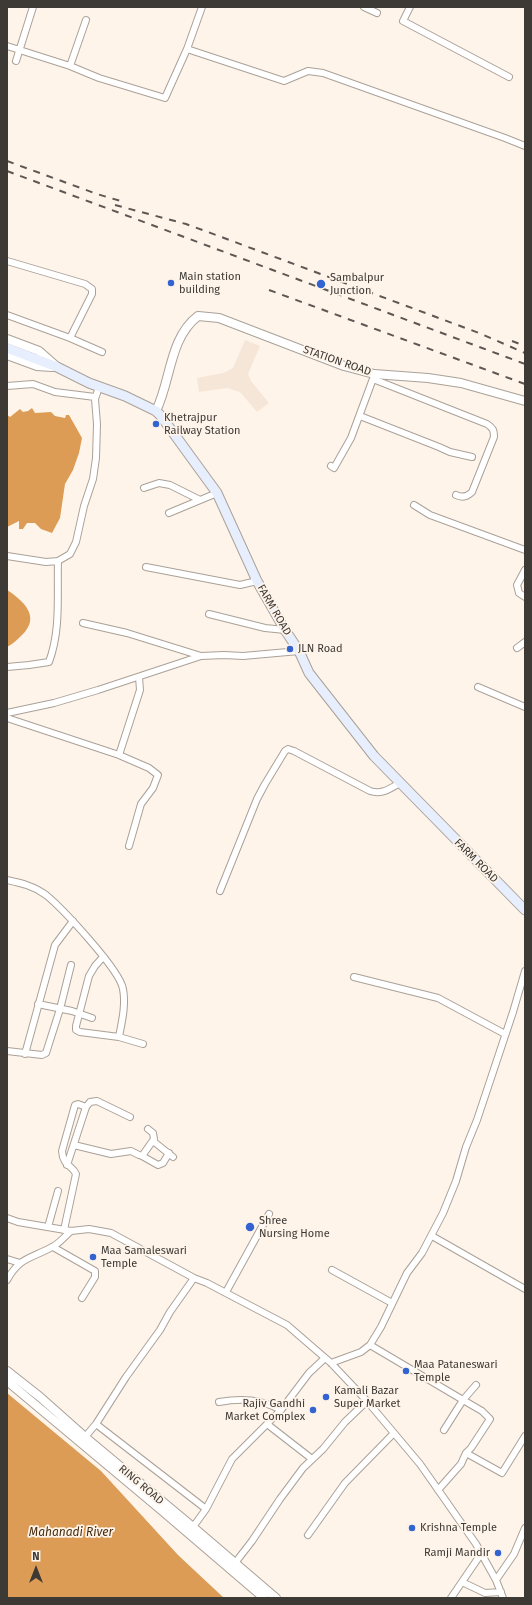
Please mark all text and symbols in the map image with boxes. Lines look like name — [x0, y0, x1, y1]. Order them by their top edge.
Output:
place label: Main station building — [179, 270, 241, 296]
place label: Sambalpur Junction — [330, 271, 384, 297]
marker: Main station building — [166, 278, 176, 288]
marker: Sambalpur Junction — [315, 278, 327, 290]
street label: STATION ROAD — [301, 343, 373, 379]
place label: Khetrajpur Railway Station — [164, 411, 241, 437]
marker: Khetrajpur Railway Station — [151, 419, 161, 429]
street label: FARM ROAD — [254, 582, 294, 638]
place label: JLN Road — [298, 642, 343, 656]
marker: JLN Road — [285, 644, 295, 654]
street label: FARM ROAD — [451, 836, 501, 886]
place label: Shree Nursing Home — [259, 1214, 330, 1240]
marker: Shree Nursing Home — [244, 1221, 256, 1233]
place label: Maa Samaleswari Temple — [101, 1244, 187, 1270]
marker: Maa Samaleswari Temple — [88, 1252, 98, 1262]
place label: Maa Pataneswari Temple — [414, 1358, 498, 1384]
marker: Maa Pataneswari Temple — [401, 1366, 411, 1376]
place label: Kamali Bazar Super Market — [334, 1384, 400, 1410]
marker: Kamali Bazar Super Market — [321, 1392, 331, 1402]
place label: Rajiv Gandhi Market Complex — [225, 1397, 305, 1423]
marker: Rajiv Gandhi Market Complex — [308, 1405, 318, 1415]
street label: RING ROAD — [116, 1462, 166, 1508]
place label: Krishna Temple — [420, 1521, 497, 1535]
marker: Krishna Temple — [407, 1523, 417, 1533]
water label: Mahanadi River — [29, 1526, 113, 1540]
place label: Ramji Mandir — [424, 1546, 490, 1560]
marker: Ramji Mandir — [493, 1548, 503, 1558]
north arrow — [16, 1549, 56, 1589]
text: N — [32, 1550, 40, 1563]

